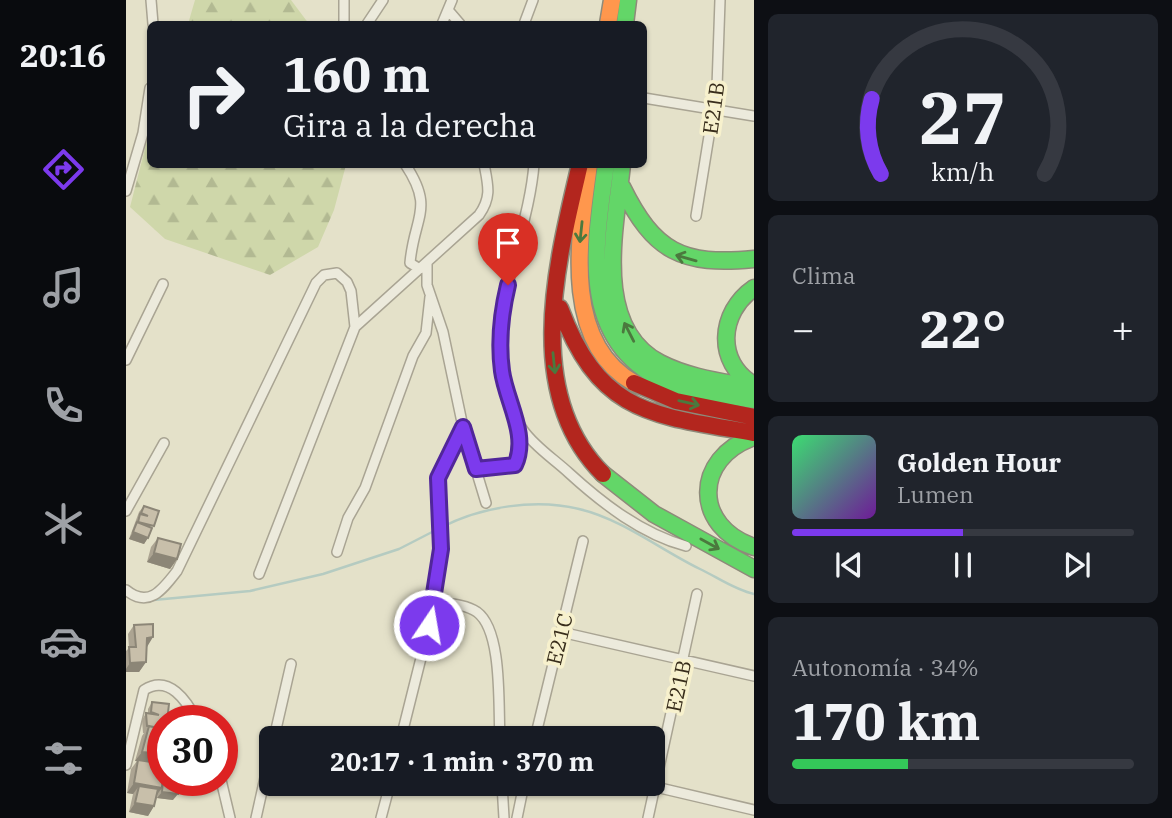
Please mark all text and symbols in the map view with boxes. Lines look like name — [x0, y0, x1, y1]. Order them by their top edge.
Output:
text: 20:16 — [20, 34, 106, 76]
text: 160 m — [283, 42, 430, 105]
icon: right — [168, 49, 259, 140]
text: 27 — [919, 69, 1007, 164]
street label: E21B — [695, 80, 731, 136]
text: Gira a la derecha — [283, 104, 537, 146]
icon: directions — [39, 145, 88, 194]
text: km/h — [931, 154, 995, 187]
pin — [478, 213, 538, 285]
one-way arrow — [574, 220, 587, 243]
icon: arrive — [489, 224, 527, 262]
one-way arrow — [676, 251, 698, 264]
text: Clima — [792, 260, 856, 290]
icon: music — [39, 263, 88, 312]
text: 22° — [920, 295, 1006, 362]
text: − — [792, 304, 815, 353]
text: + — [1111, 304, 1134, 353]
one-way arrow — [621, 322, 635, 343]
one-way arrow — [548, 352, 561, 374]
icon: phone — [39, 381, 88, 430]
one-way arrow — [677, 397, 699, 410]
text: Golden Hour — [897, 445, 1061, 479]
text: Lumen — [897, 479, 974, 509]
icon: climate — [39, 499, 88, 548]
one-way arrow — [699, 538, 720, 551]
icon: previous — [830, 546, 868, 584]
icon: pause — [944, 546, 982, 584]
icon: next — [1058, 546, 1096, 584]
position arrow — [392, 588, 466, 662]
street label: E21C — [539, 610, 579, 668]
icon: car — [39, 617, 88, 666]
text: Autonomía · 34% — [792, 652, 979, 682]
street label: E21B — [659, 657, 697, 715]
text: 170 km — [792, 687, 981, 754]
speed limit sign: 30 — [147, 705, 238, 796]
icon: filters — [39, 734, 88, 783]
text: 20:17 · 1 min · 370 m — [330, 744, 594, 778]

